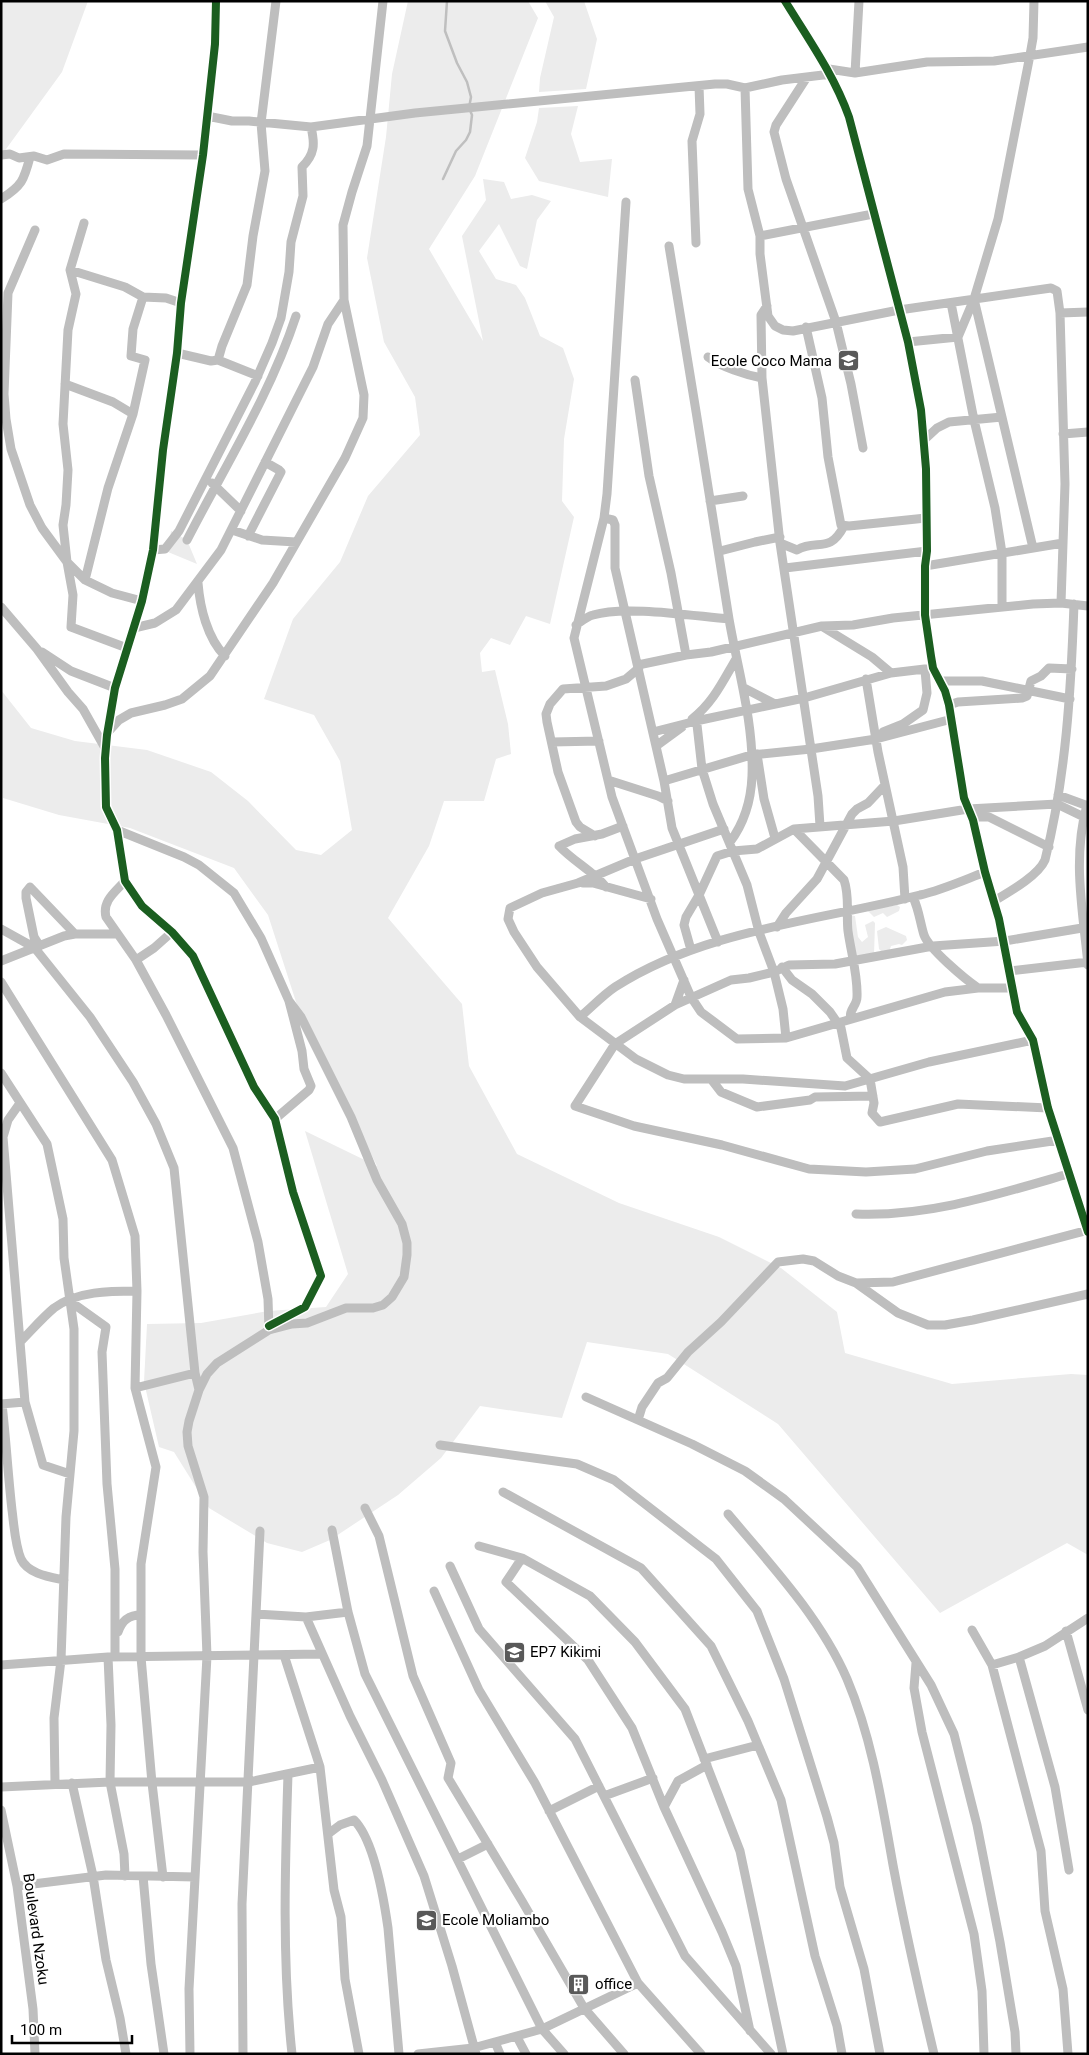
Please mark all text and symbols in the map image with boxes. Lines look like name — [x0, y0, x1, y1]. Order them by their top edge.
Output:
school or university icon: Ecole Coco Mama — [836, 349, 860, 373]
place label: Ecole Coco Mama — [711, 352, 832, 370]
school or university icon: EP7 Kikimi — [502, 1640, 526, 1664]
place label: EP7 Kikimi — [530, 1643, 601, 1661]
street label: Boulevard Nzoku — [19, 1872, 53, 1986]
school or university icon: Ecole Moliambo — [414, 1908, 438, 1932]
place label: Ecole Moliambo — [442, 1911, 549, 1929]
building icon: office — [567, 1972, 591, 1996]
place label: office — [595, 1975, 632, 1993]
scale bar — [12, 2012, 132, 2044]
text: 100 m — [20, 2021, 62, 2039]

